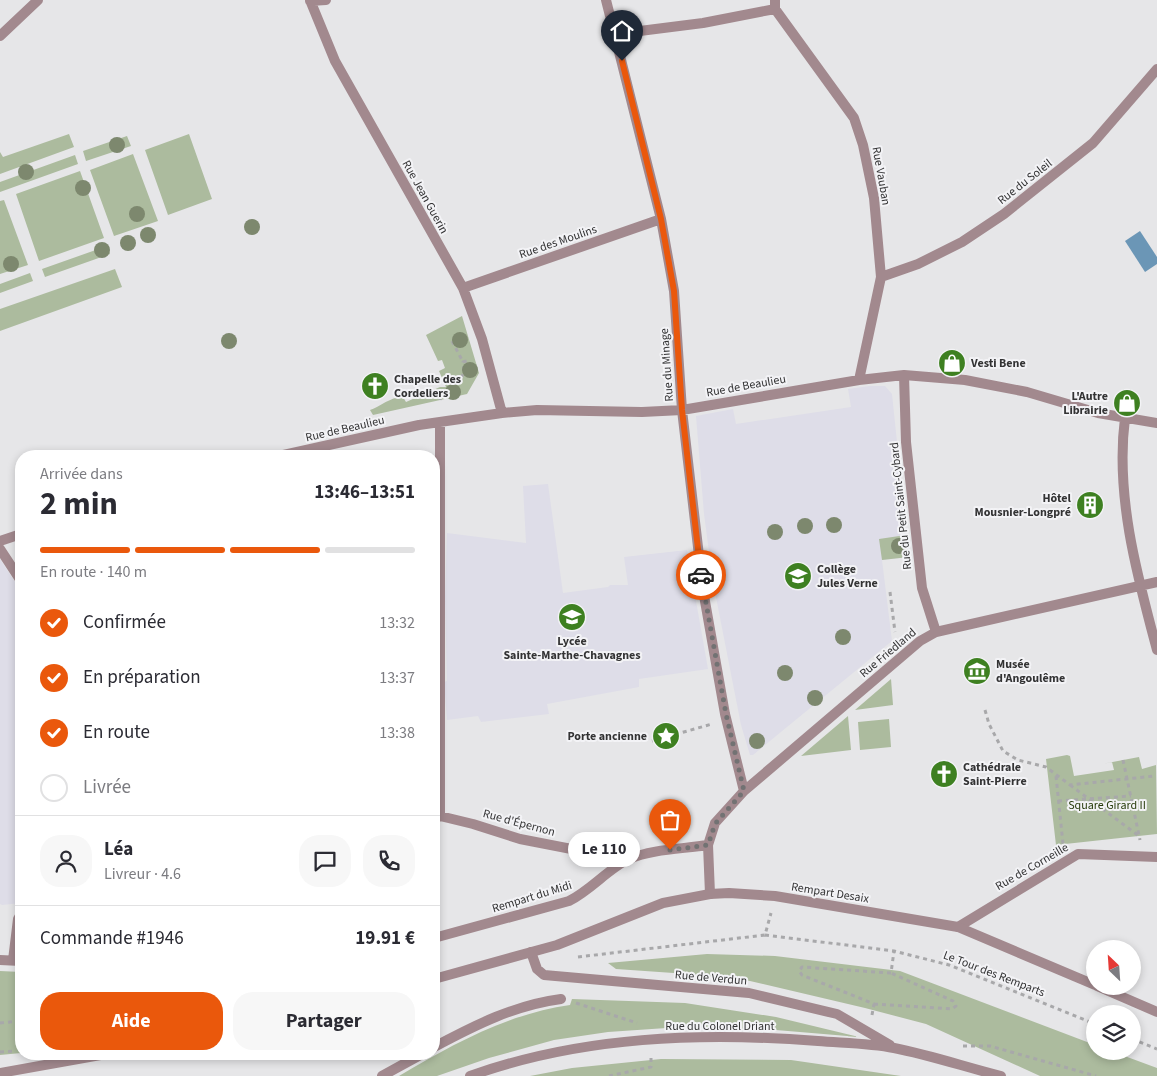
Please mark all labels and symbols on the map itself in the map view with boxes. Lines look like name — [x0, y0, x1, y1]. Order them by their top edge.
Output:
pin — [601, 10, 643, 61]
street label: Rue Vauban — [867, 145, 895, 207]
street label: Rue du Soleil — [994, 155, 1056, 209]
street label: Rue Jean Guerin — [398, 157, 452, 237]
street label: Rue des Moulins — [517, 221, 599, 263]
street label: Rue du Minage — [656, 328, 678, 402]
shop icon: Vesti Bene — [937, 348, 967, 378]
place label: Vesti Bene — [970, 355, 1026, 372]
church icon: Chapelle des Cordeliers — [360, 371, 390, 401]
place label: Chapelle des Cordeliers — [394, 371, 461, 402]
street label: Rue de Beaulieu — [705, 371, 787, 401]
place label: L'Autre Librairie — [1063, 388, 1108, 419]
shop icon: L'Autre Librairie — [1112, 388, 1142, 418]
street label: Rue de Beaulieu — [304, 412, 386, 446]
street label: Rue du Petit Saint-Cybard — [886, 441, 916, 571]
place label: Hôtel Mousnier-Longpré — [975, 490, 1072, 521]
building icon: Hôtel Mousnier-Longpré — [1075, 490, 1105, 520]
courier — [676, 550, 726, 600]
school or university icon: Collège Jules Verne — [783, 561, 813, 591]
place label: Collège Jules Verne — [817, 561, 878, 592]
school or university icon: Lycée Sainte-Marthe-Chavagnes — [557, 602, 587, 632]
street label: Rue Friedland — [856, 624, 920, 682]
place label: Lycée Sainte-Marthe-Chavagnes — [503, 633, 641, 664]
museum icon: Musée d'Angoulême — [962, 656, 992, 686]
place label: Musée d'Angoulême — [996, 656, 1065, 687]
place icon: Porte ancienne — [651, 721, 681, 751]
place label: Porte ancienne — [567, 728, 647, 745]
church icon: Cathédrale Saint-Pierre — [929, 759, 959, 789]
place label: Cathédrale Saint-Pierre — [963, 759, 1027, 790]
park label: Square Girard II — [1068, 797, 1146, 814]
pin — [649, 799, 691, 850]
street label: Rue d'Épernon — [481, 805, 557, 841]
callout: Le 110 — [568, 832, 640, 868]
street label: Rue de Corneille — [992, 839, 1072, 895]
street label: Rempart du Midi — [490, 877, 574, 917]
street label: Rempart Desaix — [790, 878, 871, 908]
north arrow — [1086, 940, 1141, 995]
street label: Le Tour des Remparts — [941, 947, 1047, 1001]
street label: Rue de Verdun — [674, 966, 748, 990]
street label: Rue du Colonel Driant — [665, 1018, 775, 1035]

